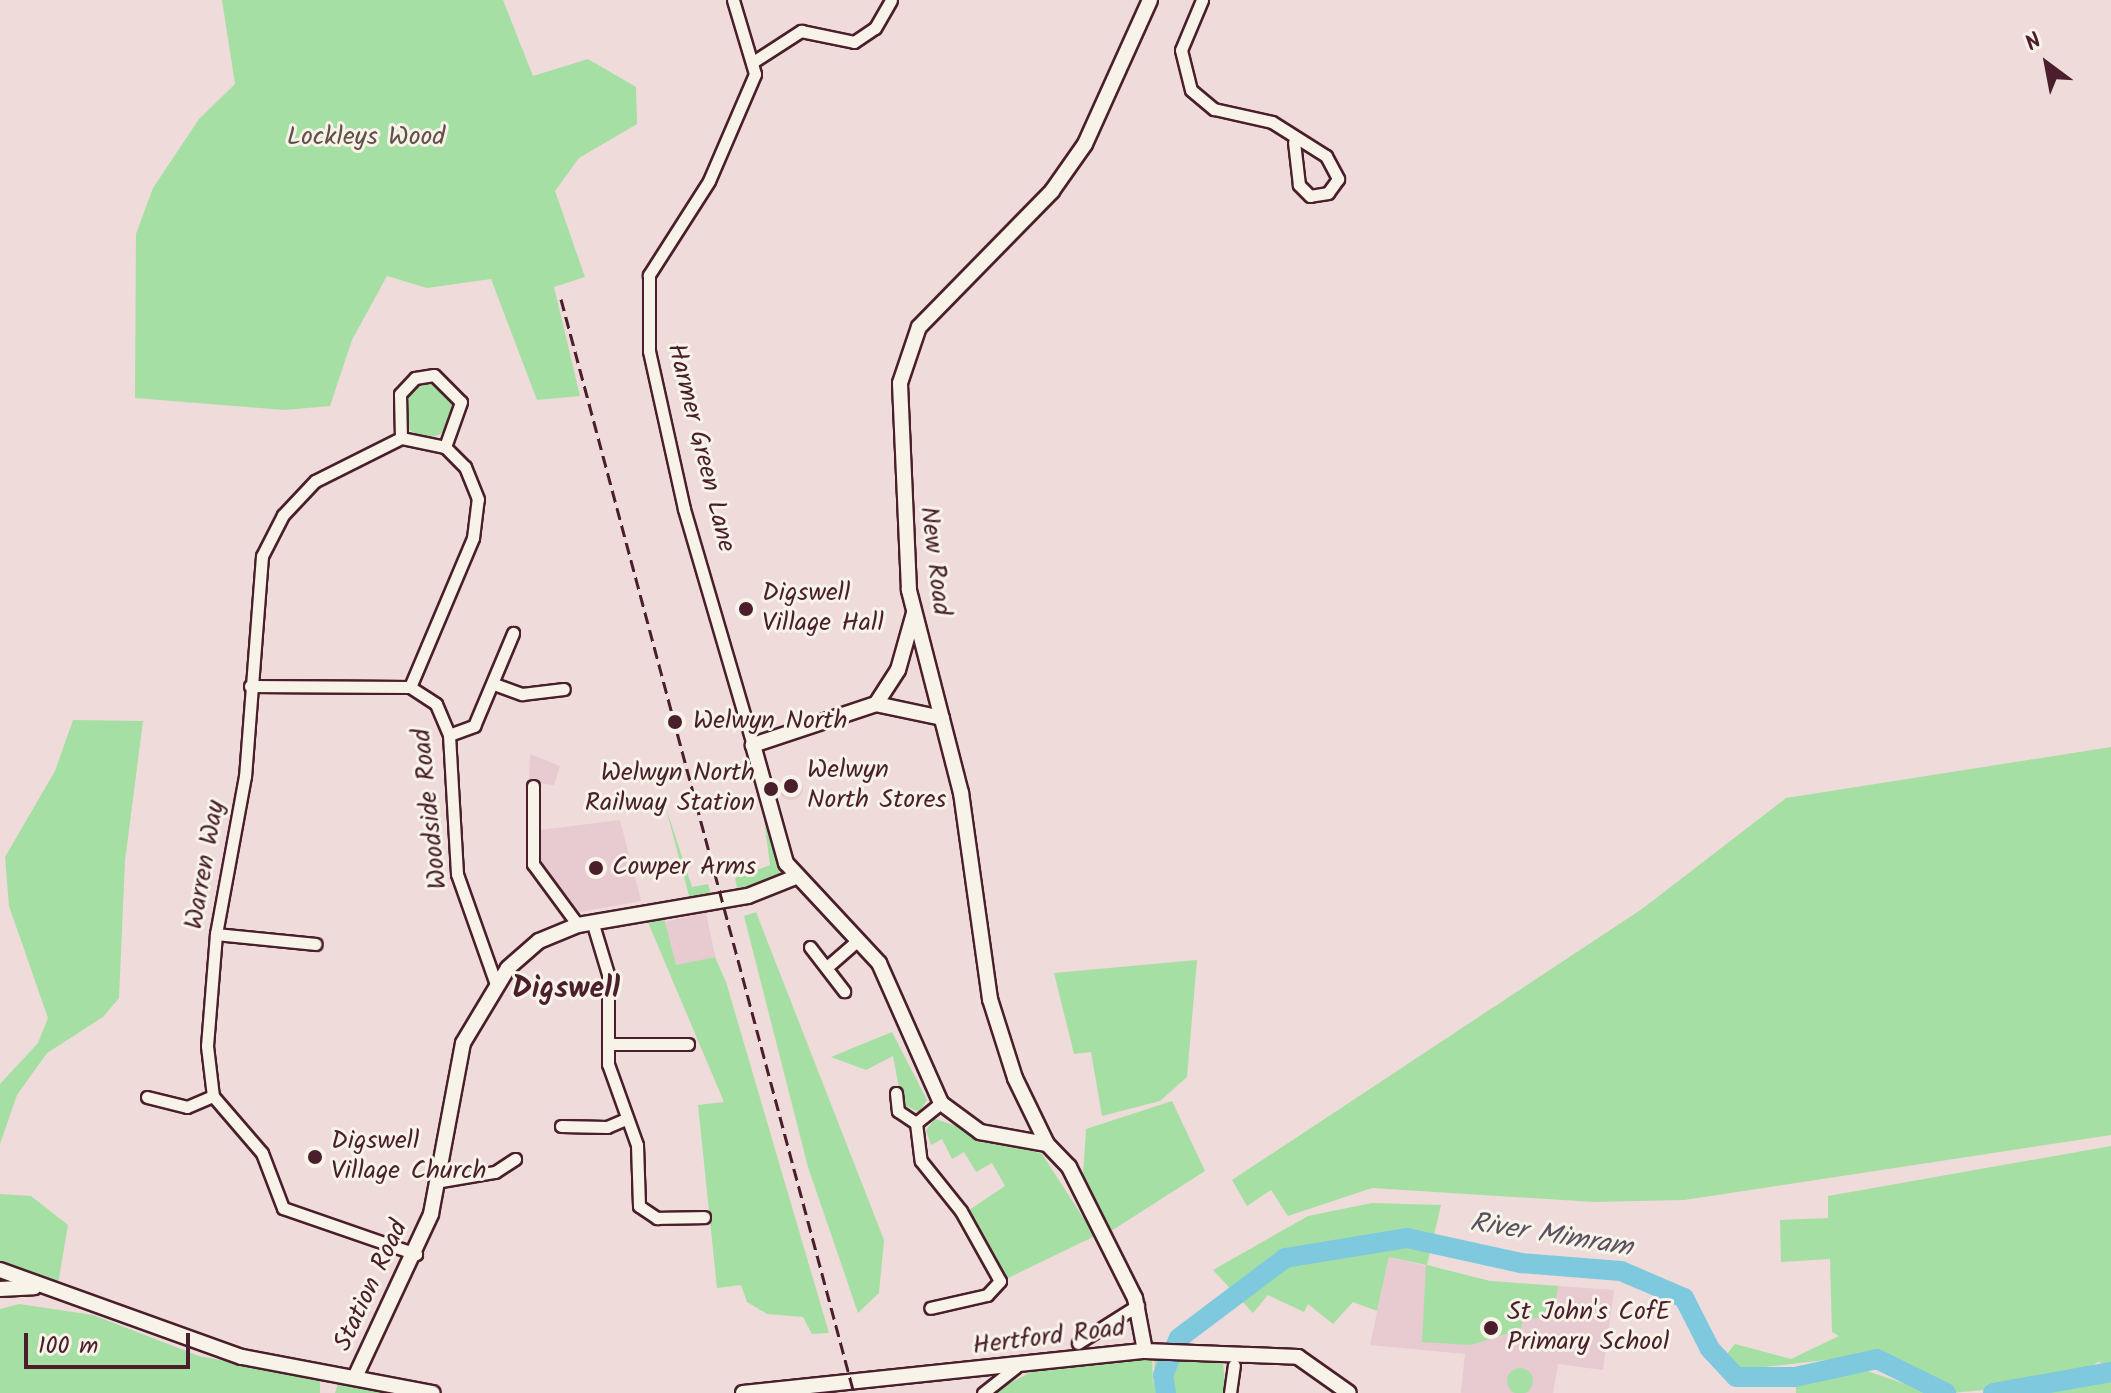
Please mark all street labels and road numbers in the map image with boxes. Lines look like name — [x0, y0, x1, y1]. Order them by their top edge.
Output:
street label: Harmer Green Lane — [659, 341, 741, 555]
street label: New Road — [912, 505, 956, 617]
street label: Woodside Road — [407, 727, 455, 891]
street label: Warren Way — [179, 798, 233, 932]
street label: Station Road — [328, 1216, 416, 1356]
street label: Hertford Road — [971, 1313, 1127, 1363]

